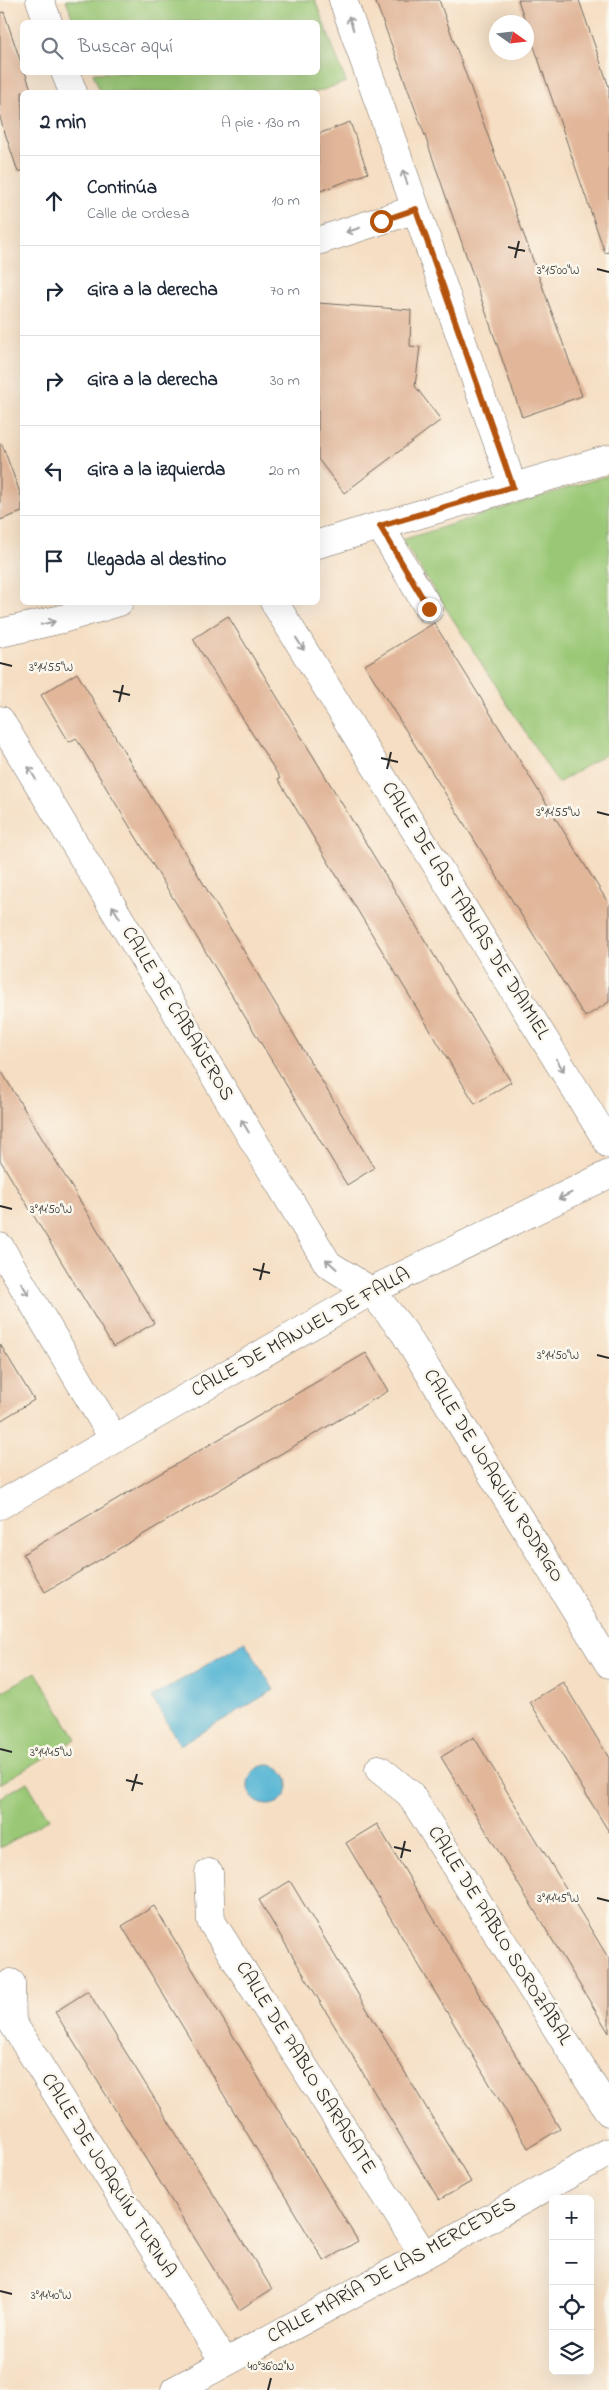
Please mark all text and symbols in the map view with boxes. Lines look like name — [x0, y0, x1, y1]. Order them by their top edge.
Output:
north arrow — [489, 15, 534, 60]
one-way arrow — [346, 16, 355, 31]
search box — [20, 20, 320, 75]
icon: search — [38, 34, 66, 62]
text: Buscar aquí — [78, 34, 173, 61]
text: 2 min — [40, 108, 86, 138]
text: A pie · 130 m — [221, 111, 300, 135]
one-way arrow — [400, 169, 409, 185]
text: Continúa — [87, 175, 157, 202]
icon: ahead — [40, 187, 68, 215]
text: 10 m — [272, 189, 300, 213]
text: Calle de Ordesa — [87, 202, 190, 226]
route start — [370, 210, 393, 233]
one-way arrow — [345, 225, 361, 235]
text: 3°15'00"W — [537, 262, 579, 280]
icon: right — [40, 277, 68, 305]
text: Gira a la derecha — [87, 277, 218, 304]
text: 70 m — [270, 279, 300, 303]
icon: right — [40, 367, 68, 395]
text: Gira a la derecha — [87, 367, 218, 394]
text: 30 m — [270, 369, 300, 393]
icon: left — [40, 457, 68, 485]
text: Gira a la izquierda — [87, 457, 225, 484]
text: 20 m — [269, 459, 300, 483]
icon: arrive — [40, 547, 68, 575]
text: Llegada al destino — [87, 547, 226, 574]
route end — [418, 598, 441, 621]
one-way arrow — [39, 618, 55, 627]
one-way arrow — [294, 637, 305, 651]
text: 3°14'55"W — [29, 659, 73, 677]
one-way arrow — [27, 767, 37, 781]
street label: CALLE DE LAS TABLAS DE DAIMIEL — [373, 776, 557, 1046]
text: 3°14'55"W — [536, 804, 580, 822]
one-way arrow — [110, 906, 120, 920]
street label: CALLE DE CABAÑEROS — [113, 921, 241, 1107]
one-way arrow — [556, 1057, 566, 1071]
one-way arrow — [240, 1120, 250, 1134]
one-way arrow — [558, 1192, 573, 1201]
text: 3°14'50"W — [30, 1201, 72, 1219]
one-way arrow — [324, 1258, 337, 1270]
street label: CALLE DE MANUEL DE FALLA — [186, 1261, 416, 1405]
one-way arrow — [20, 1282, 30, 1296]
text: 3°14'50"W — [537, 1347, 579, 1365]
street label: CALLE DE JOAQUÍN RODRIGO — [415, 1364, 571, 1588]
text: 3°14'45"W — [30, 1744, 72, 1762]
street label: CALLE DE PABLO SOROZÁBAL — [419, 1821, 579, 2052]
text: 3°14'45"W — [537, 1890, 579, 1908]
street label: CALLE DE PABLO SARASATE — [228, 1956, 382, 2180]
street label: CALLE DE JOAQUÍN TURINA — [33, 2068, 183, 2284]
street label: CALLE MARÍA DE LAS MERCEDES — [262, 2190, 522, 2352]
map controls — [549, 2195, 594, 2375]
button: + — [549, 2195, 594, 2240]
button: − — [549, 2240, 594, 2285]
button: locate — [549, 2285, 594, 2330]
text: 3°14'40"W — [31, 2287, 71, 2305]
button: layers — [549, 2330, 594, 2375]
text: 40°36'02"N — [248, 2358, 294, 2376]

